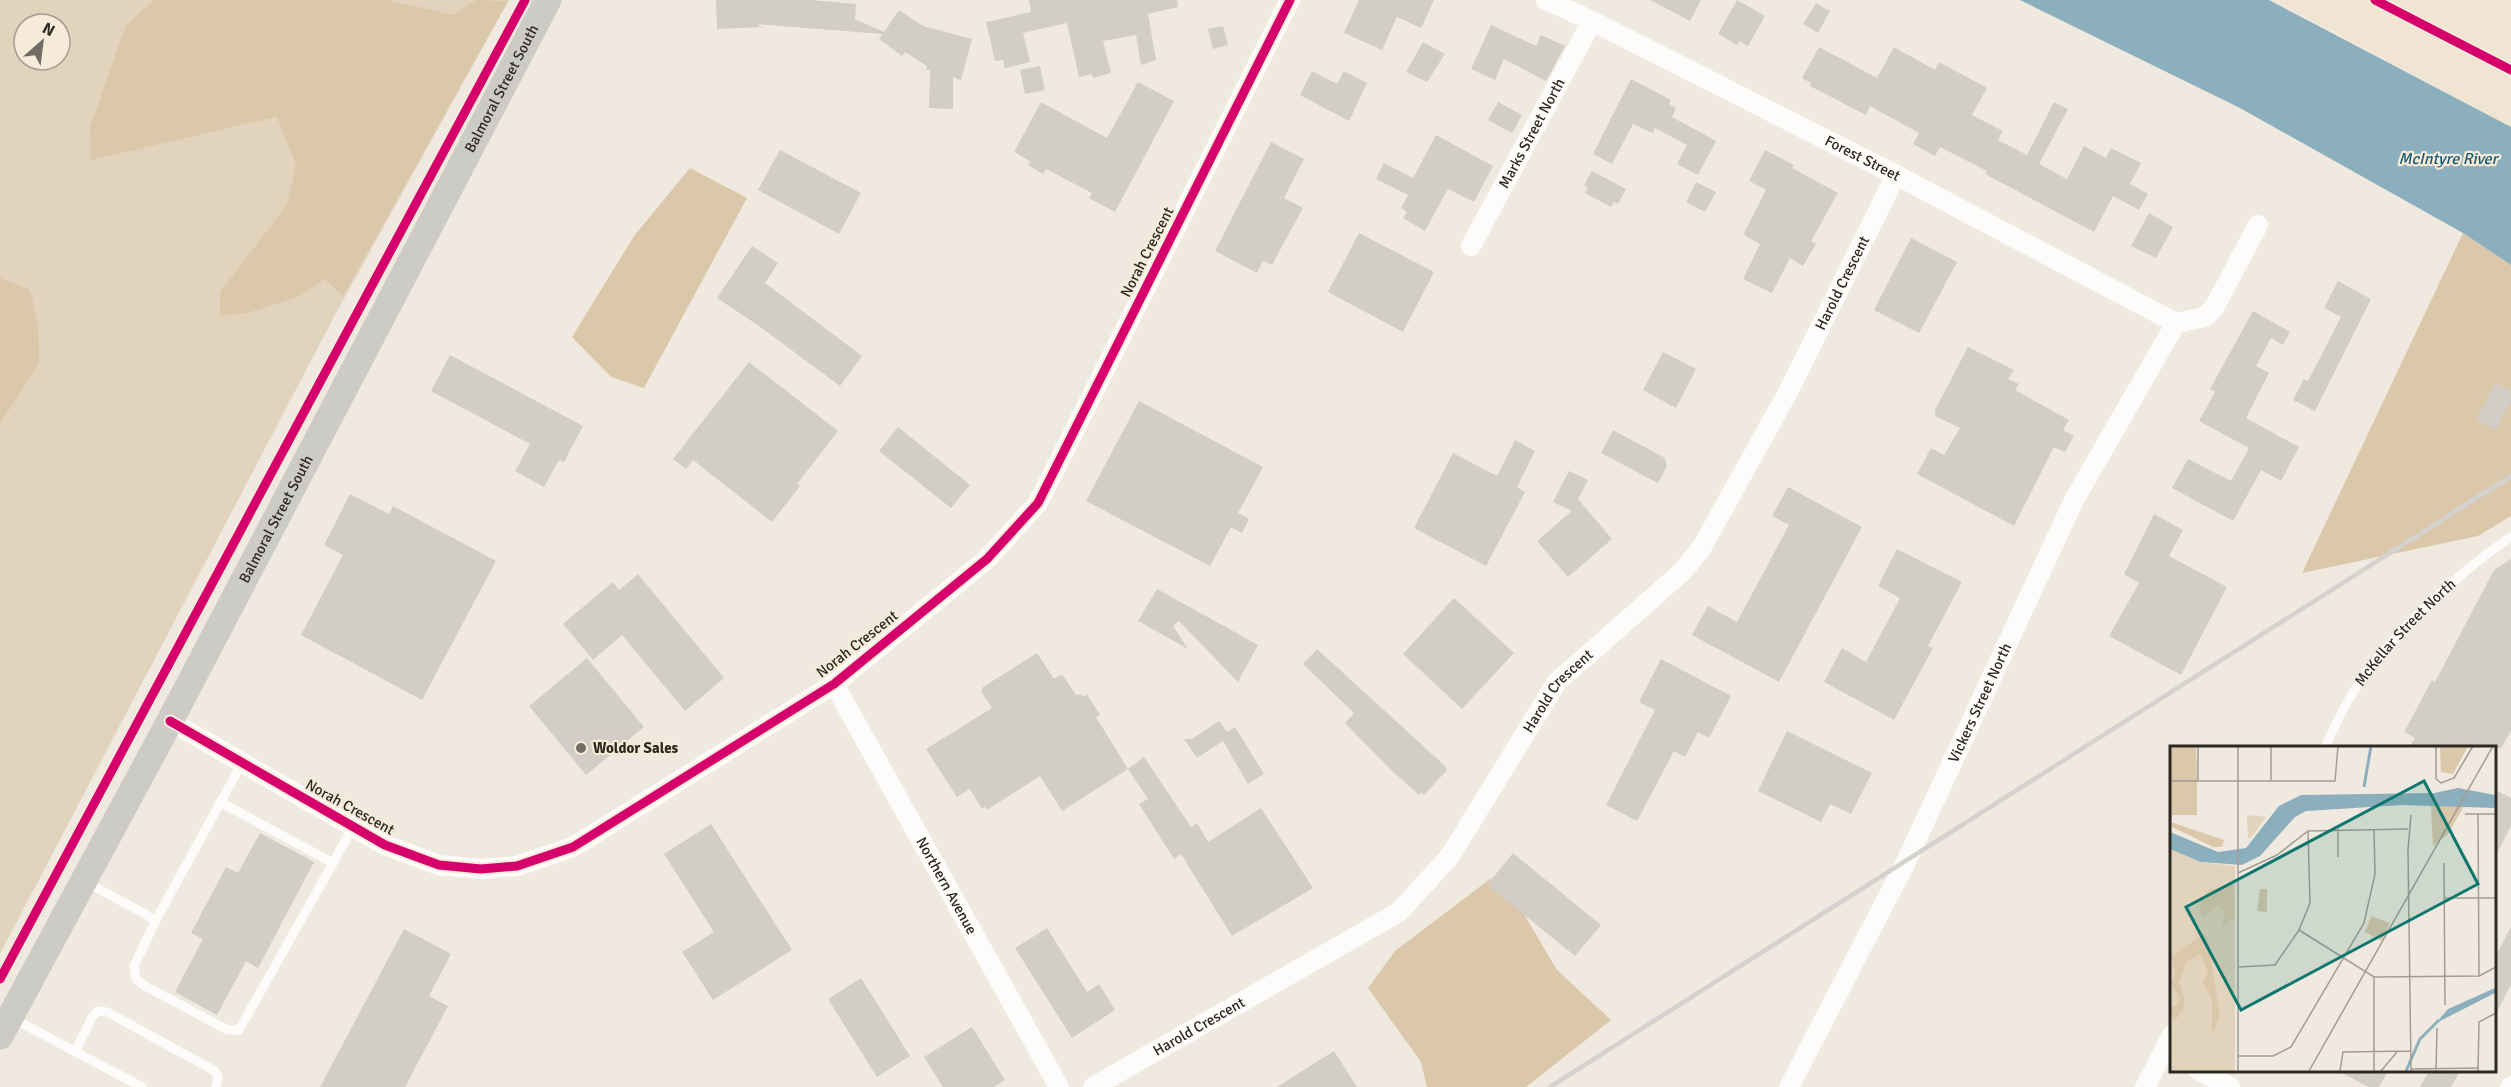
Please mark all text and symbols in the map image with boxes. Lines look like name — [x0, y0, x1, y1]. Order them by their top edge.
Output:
north arrow — [12, 12, 72, 72]
text: N — [39, 18, 58, 41]
street label: Balmoral Street South — [461, 22, 542, 156]
street label: Marks Street North — [1495, 75, 1569, 191]
street label: Forest Street — [1822, 132, 1904, 185]
water label: McIntyre River — [2399, 149, 2500, 169]
street label: Norah Crescent — [1117, 204, 1177, 300]
street label: Harold Crescent — [1811, 233, 1873, 333]
street label: Balmoral Street South — [235, 452, 317, 586]
street label: McKellar Street North — [2351, 575, 2459, 689]
street label: Norah Crescent — [813, 606, 901, 682]
street label: Vickers Street North — [1944, 640, 2015, 765]
street label: Harold Crescent — [1519, 646, 1597, 736]
place label: Woldor Sales — [593, 739, 679, 757]
marker: Woldor Sales — [574, 741, 588, 755]
inset map — [2170, 746, 2496, 1072]
street label: Norah Crescent — [302, 775, 398, 839]
street label: Northern Avenue — [912, 834, 981, 938]
street label: Harold Crescent — [1150, 993, 1248, 1060]

